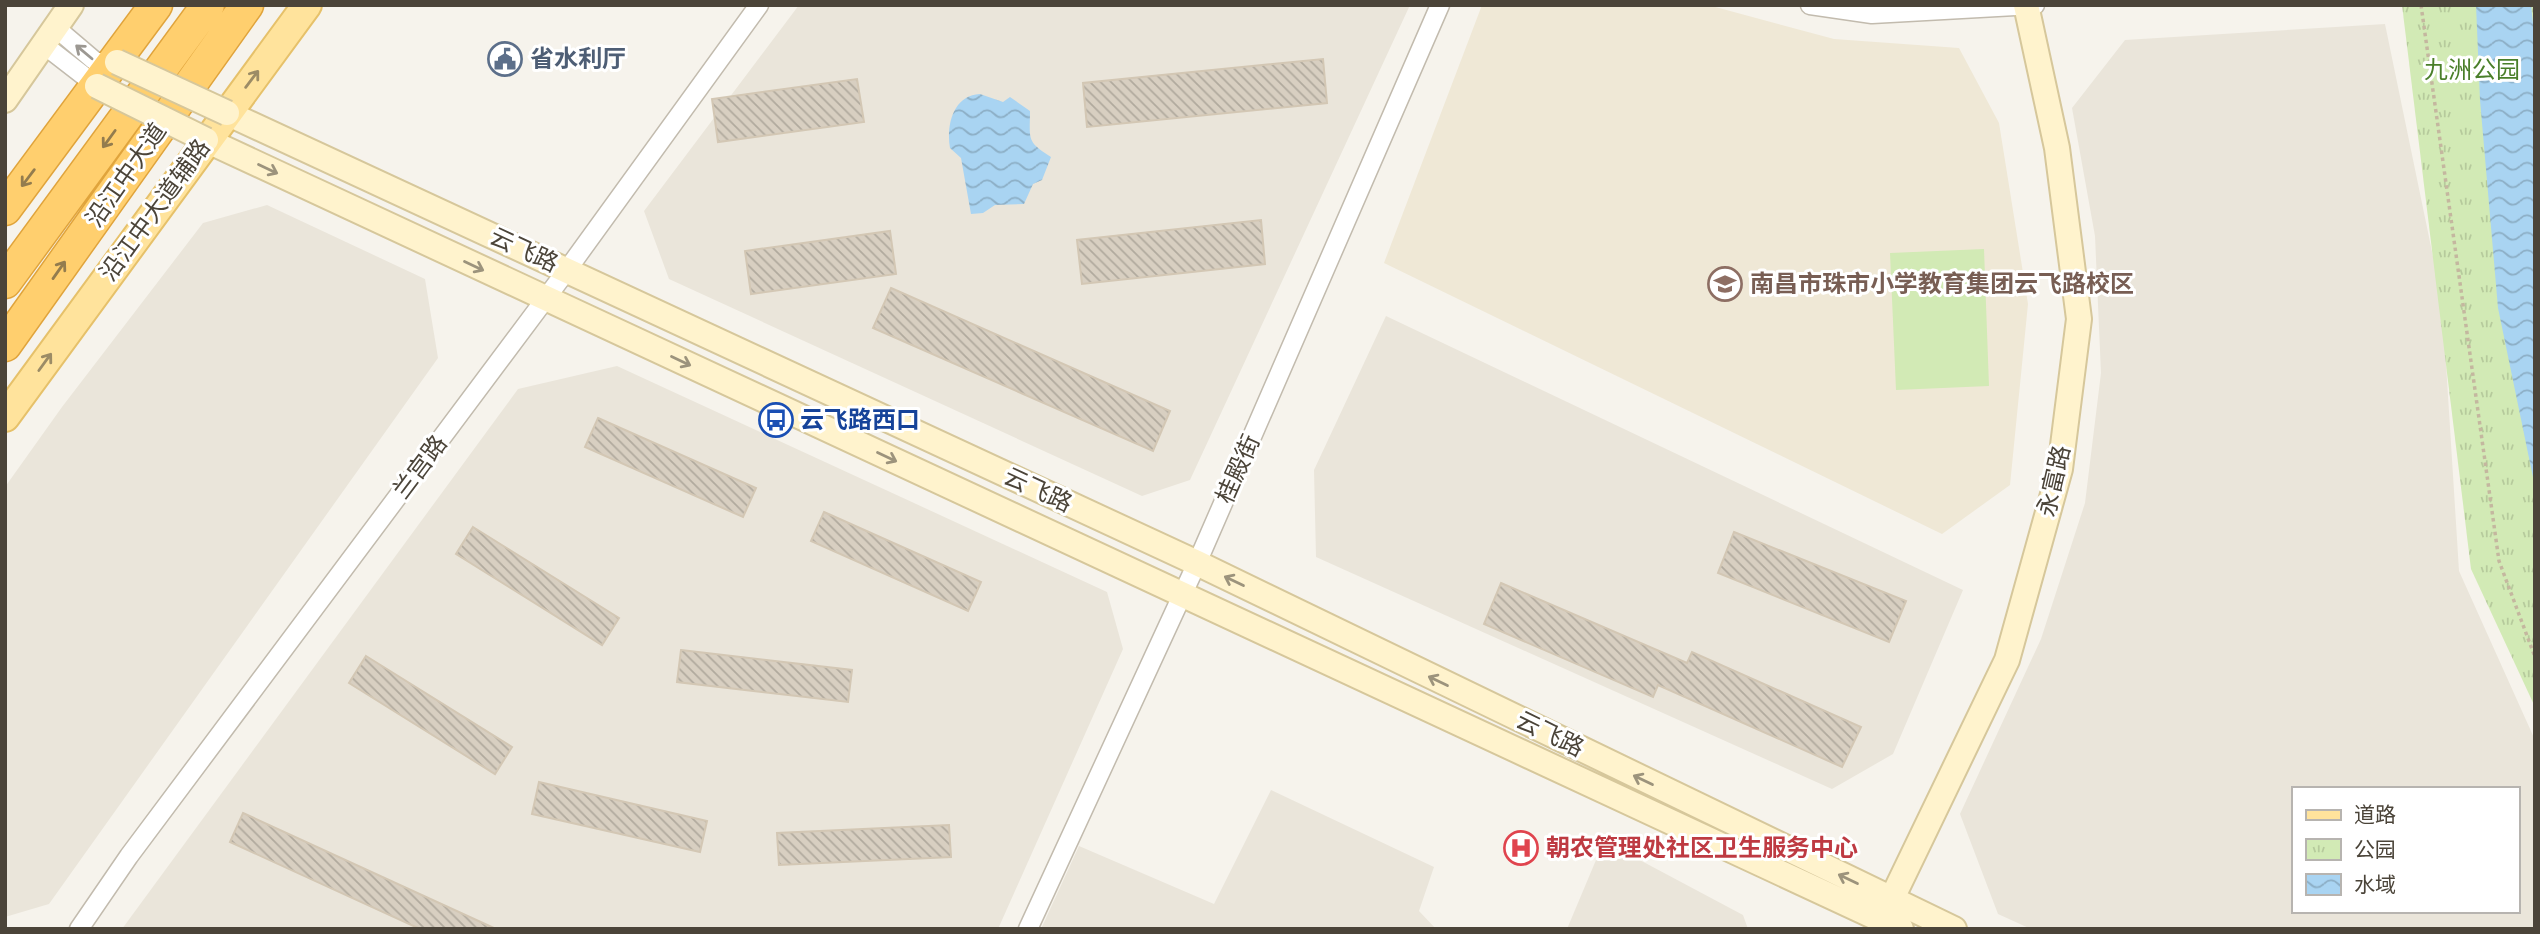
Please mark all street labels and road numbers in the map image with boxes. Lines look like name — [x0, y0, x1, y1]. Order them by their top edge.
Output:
street label: 沿江中大道 — [80, 118, 172, 232]
street label: 沿江中大道辅路 — [94, 134, 216, 286]
street label: 云飞路 — [485, 222, 563, 278]
street label: 兰宫路 — [387, 430, 453, 504]
street label: 桂殿街 — [1211, 430, 1265, 508]
street label: 永富路 — [2032, 443, 2076, 519]
street label: 云飞路 — [999, 462, 1077, 518]
street label: 云飞路 — [1512, 706, 1588, 762]

